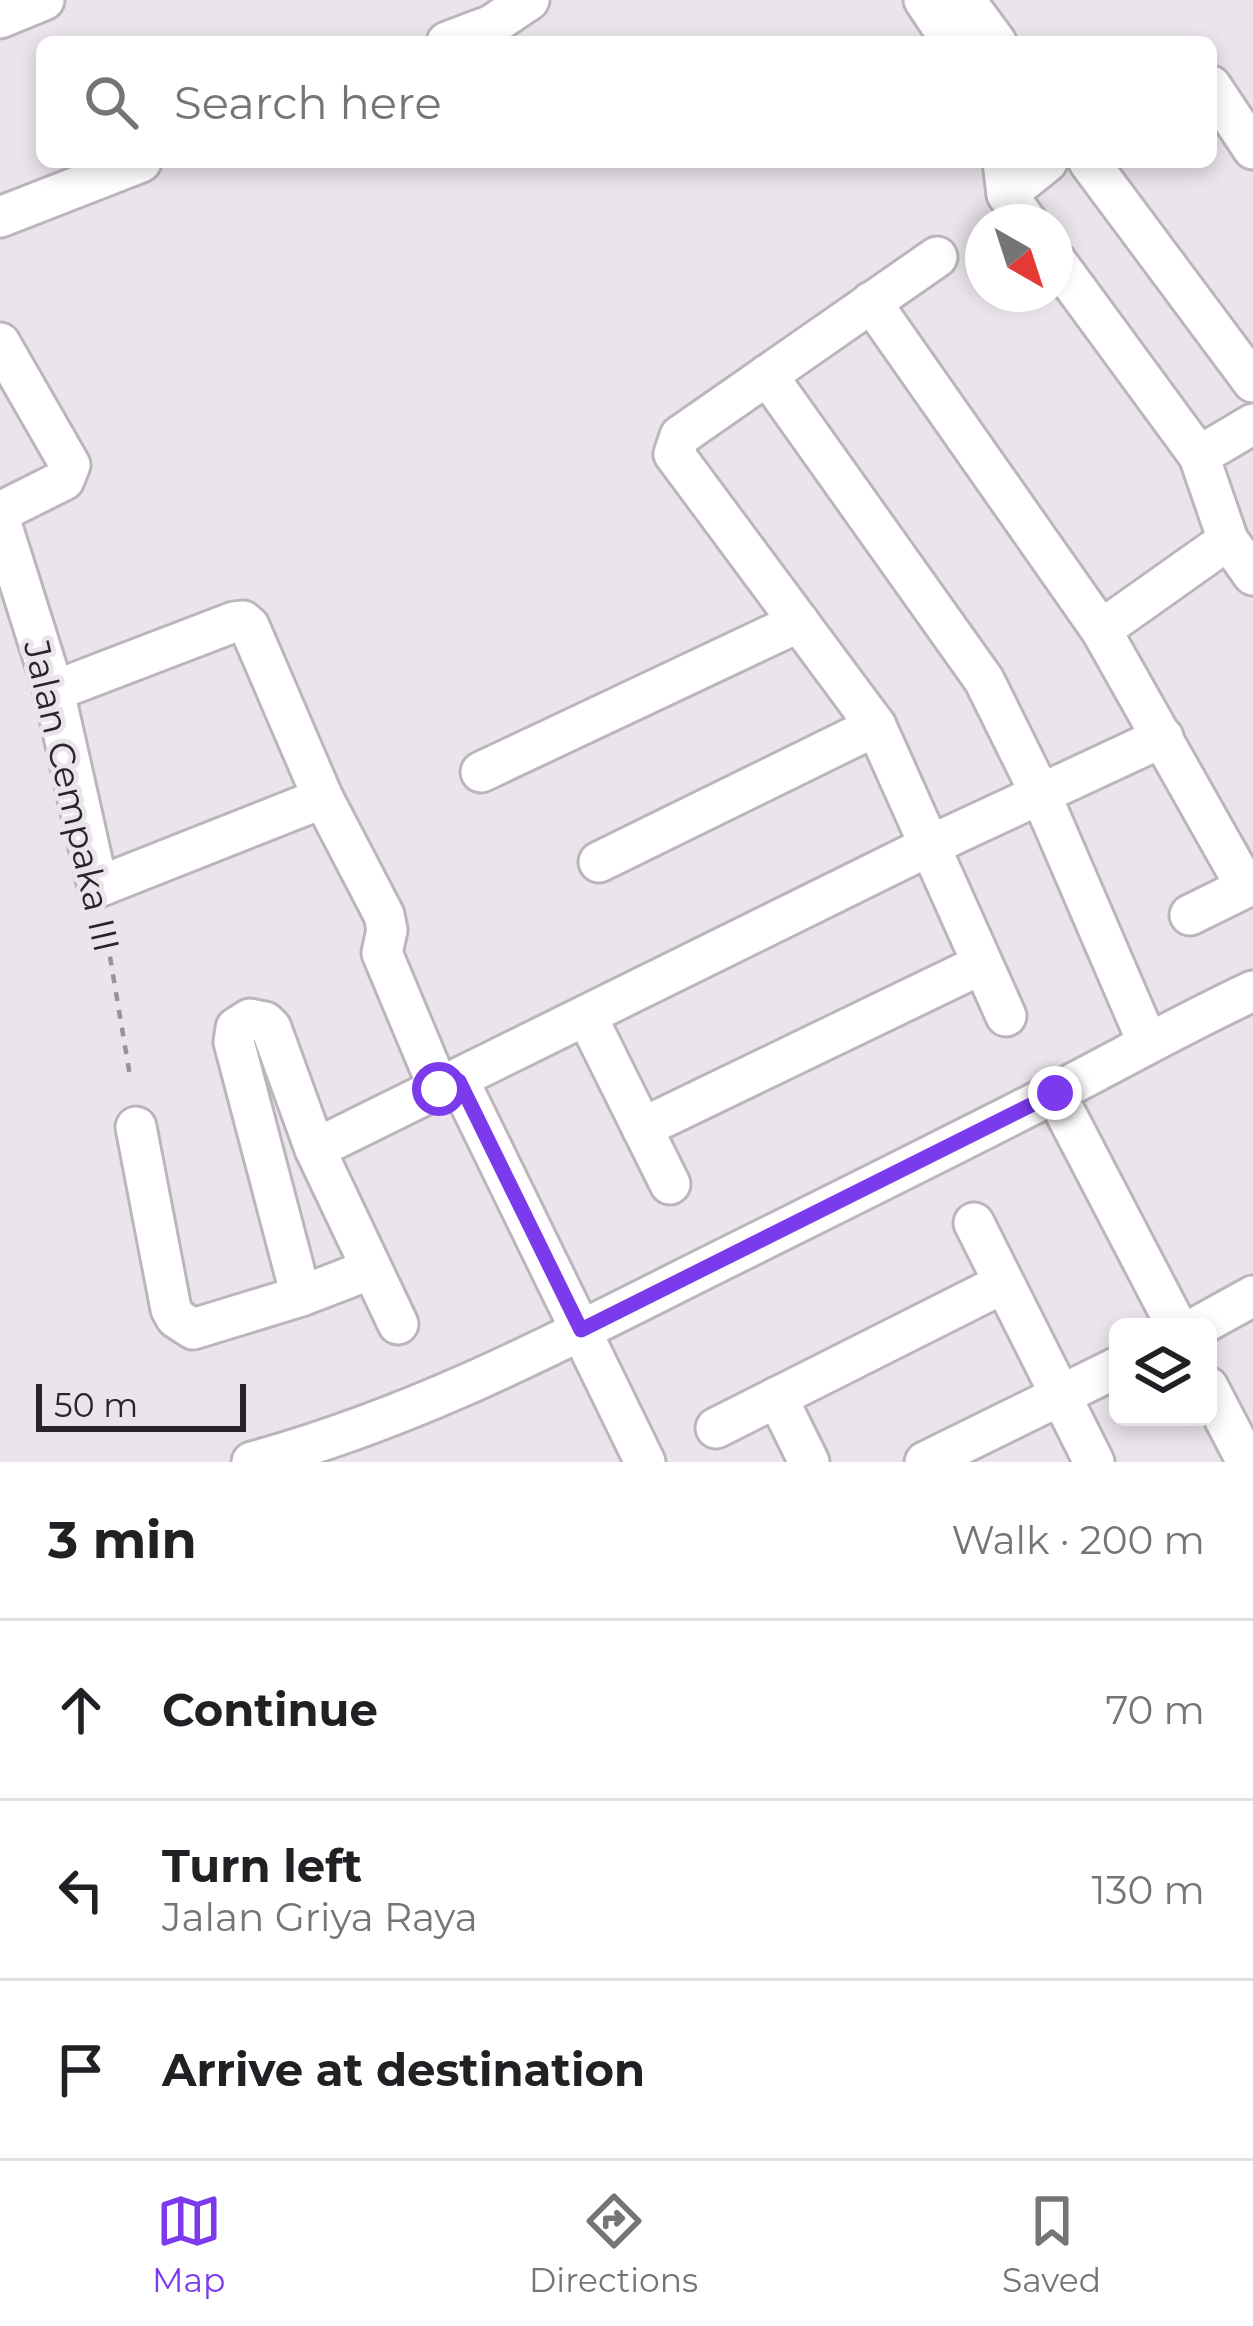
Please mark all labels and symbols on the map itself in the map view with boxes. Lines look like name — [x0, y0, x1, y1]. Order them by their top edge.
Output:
north arrow — [965, 204, 1073, 312]
street label: Jalan Cempaka III — [15, 635, 129, 956]
route start — [412, 1062, 466, 1116]
route end — [1028, 1066, 1082, 1120]
scale bar — [36, 1378, 246, 1431]

